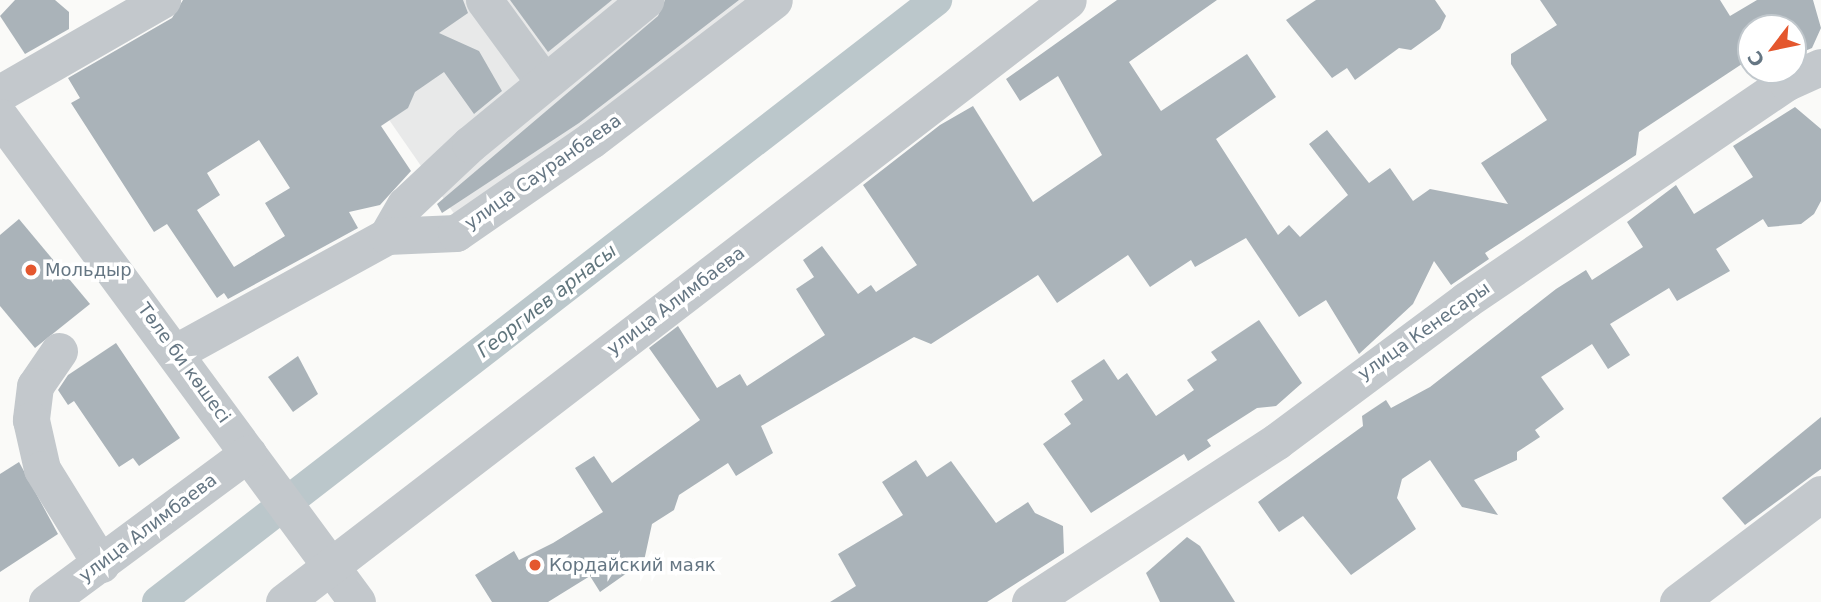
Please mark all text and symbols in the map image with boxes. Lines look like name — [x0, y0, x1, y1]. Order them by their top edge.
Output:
north arrow — [1737, 14, 1807, 84]
text: С — [1743, 47, 1769, 71]
street label: улица Сауранбаева — [461, 110, 625, 234]
water label: Георгиев арнасы — [473, 240, 621, 362]
street label: улица Алимбаева — [603, 242, 749, 360]
place label: Мольдыр — [45, 259, 132, 281]
marker: Мольдыр — [23, 262, 39, 278]
street label: улица Кенесары — [1354, 277, 1494, 385]
street label: Төле би көшесі — [133, 299, 235, 427]
street label: улица Алимбаева — [75, 469, 221, 587]
place label: Кордайский маяк — [549, 554, 716, 576]
marker: Кордайский маяк — [527, 557, 543, 573]

